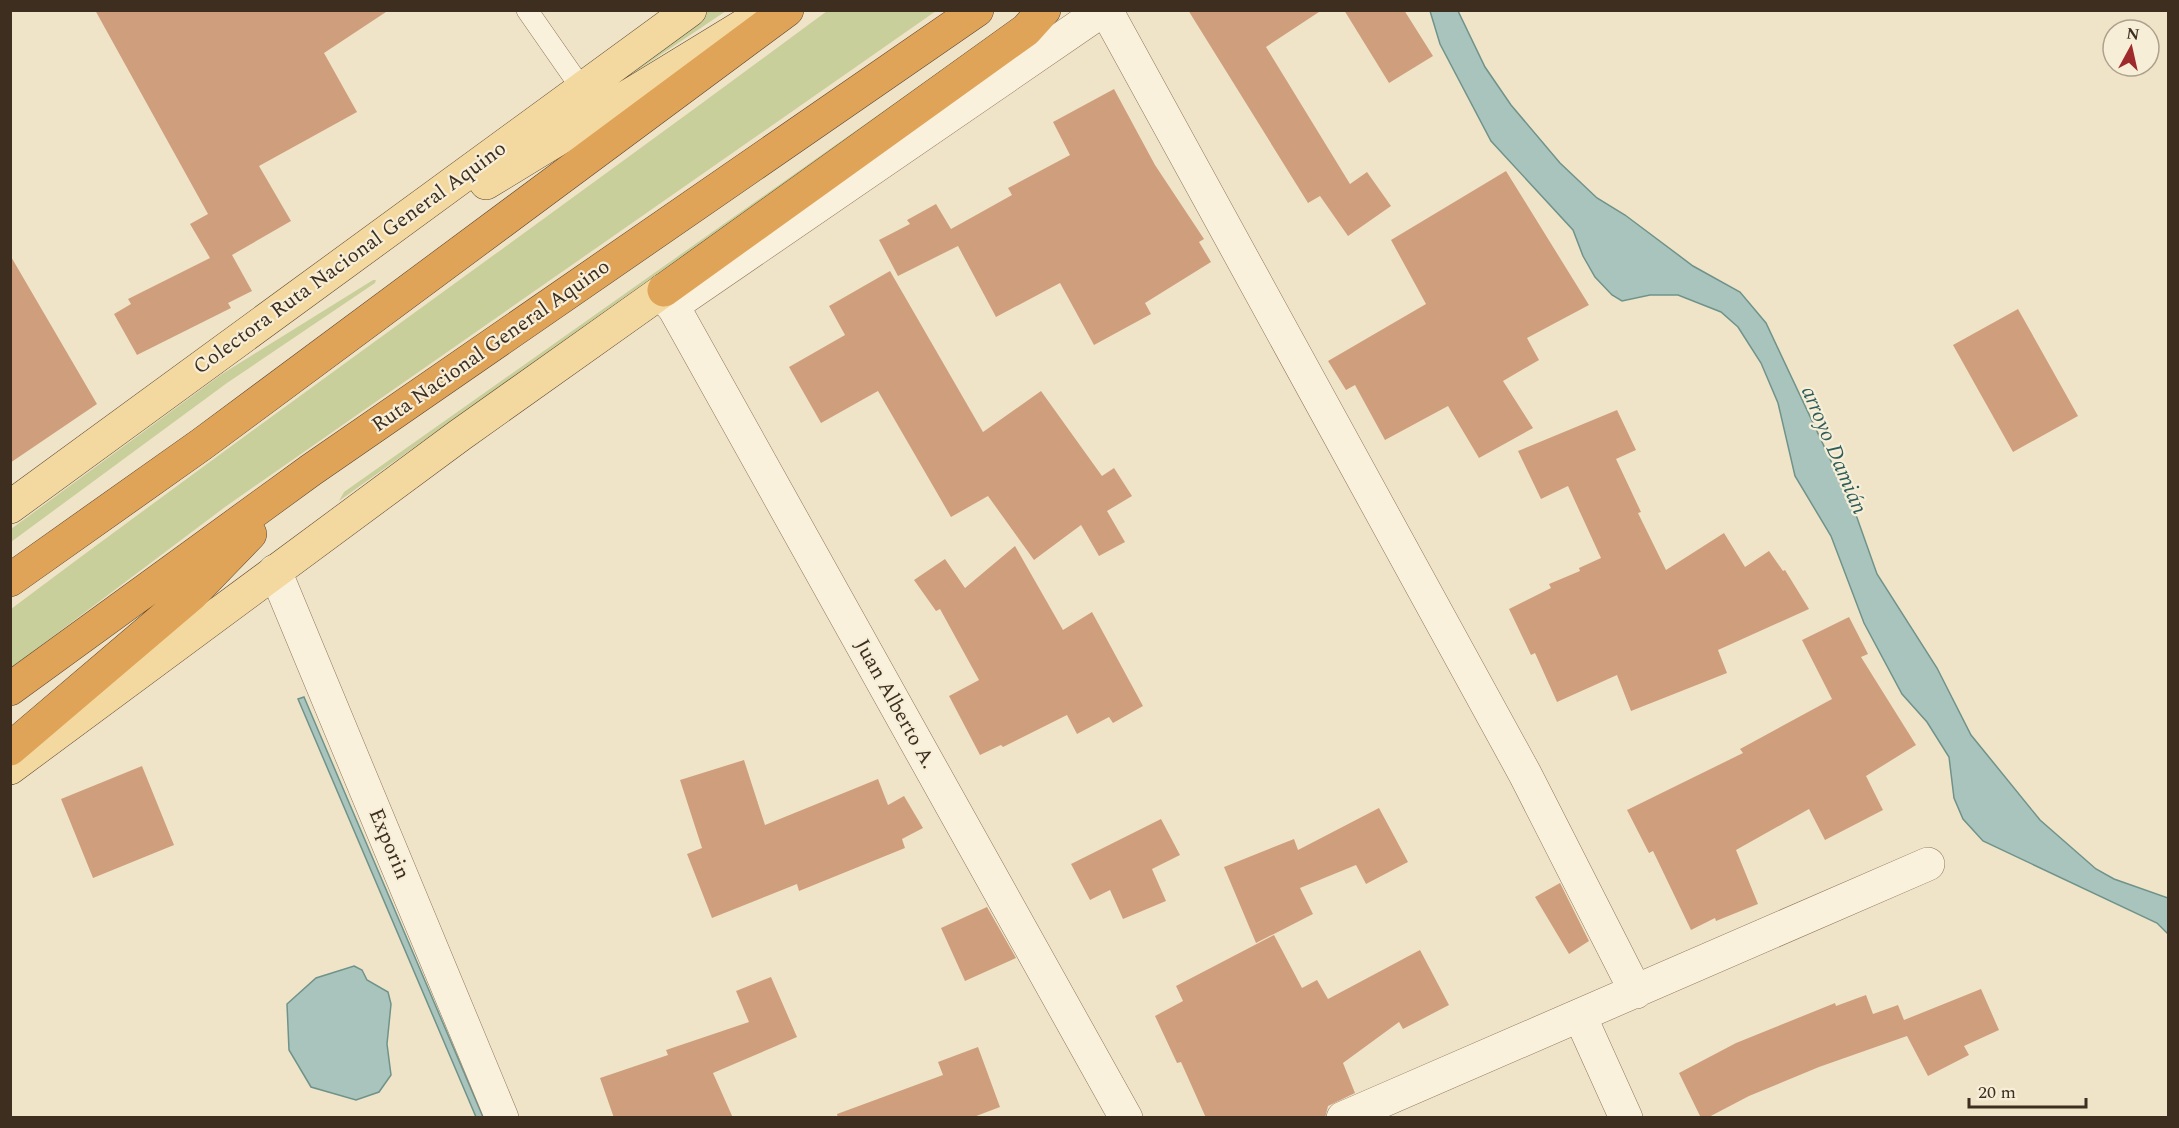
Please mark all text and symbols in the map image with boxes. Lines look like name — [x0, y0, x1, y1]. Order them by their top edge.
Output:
north arrow — [2101, 18, 2161, 78]
text: N — [2125, 21, 2141, 47]
street label: Colectora Ruta Nacional General Aquino — [189, 136, 511, 380]
street label: Ruta Nacional General Aquino — [367, 254, 615, 438]
water label: arroyo Damián — [1792, 381, 1876, 520]
street label: Juan Alberto A. — [846, 633, 944, 775]
street label: Exporin — [360, 803, 418, 885]
scale bar — [1969, 1071, 2086, 1109]
text: 20 m — [1978, 1079, 2016, 1106]

